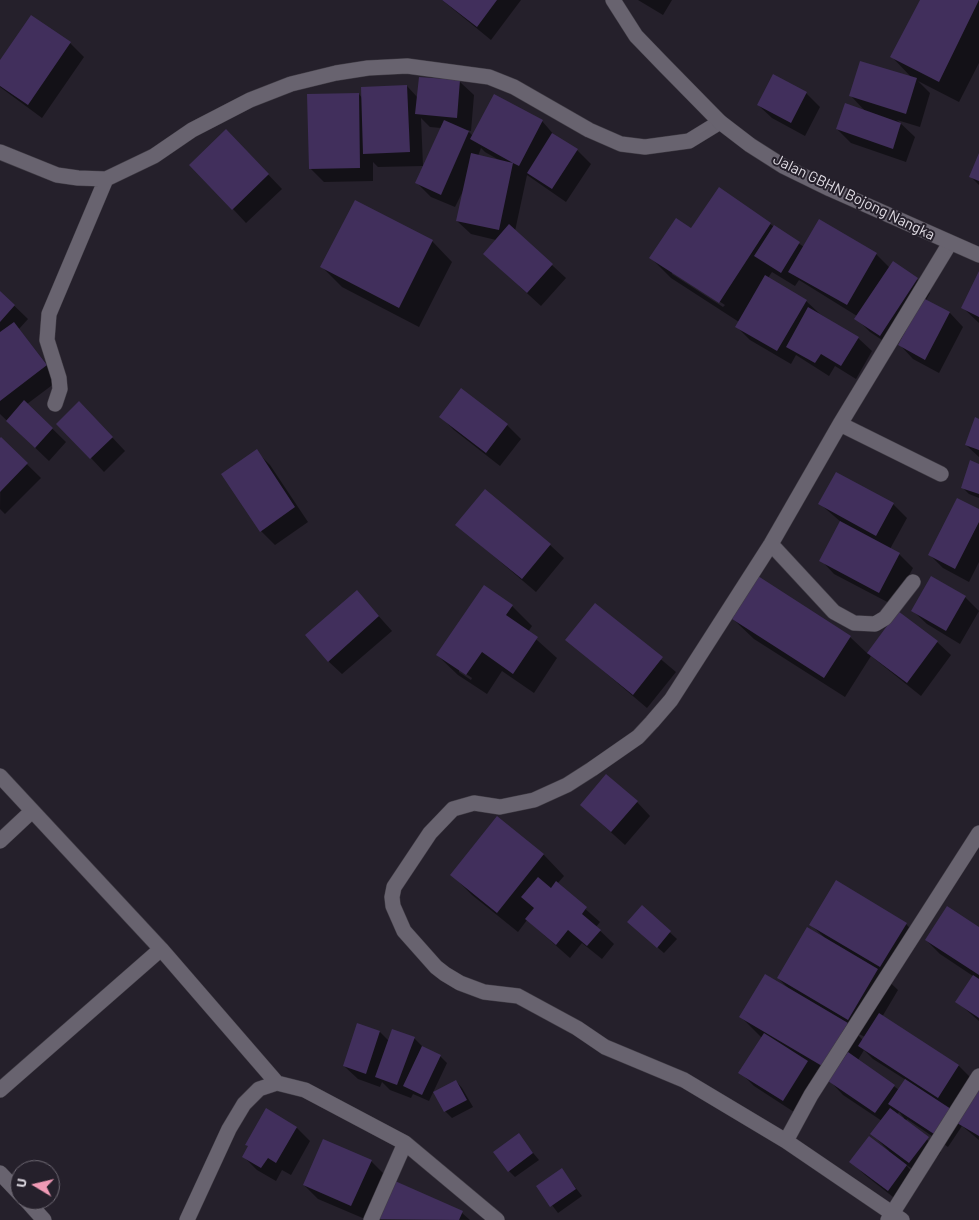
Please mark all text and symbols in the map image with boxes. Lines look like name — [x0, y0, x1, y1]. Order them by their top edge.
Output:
street label: Jalan GBHN Bojong Nangka — [770, 150, 938, 244]
north arrow — [10, 1160, 60, 1210]
text: U — [12, 1177, 30, 1188]

